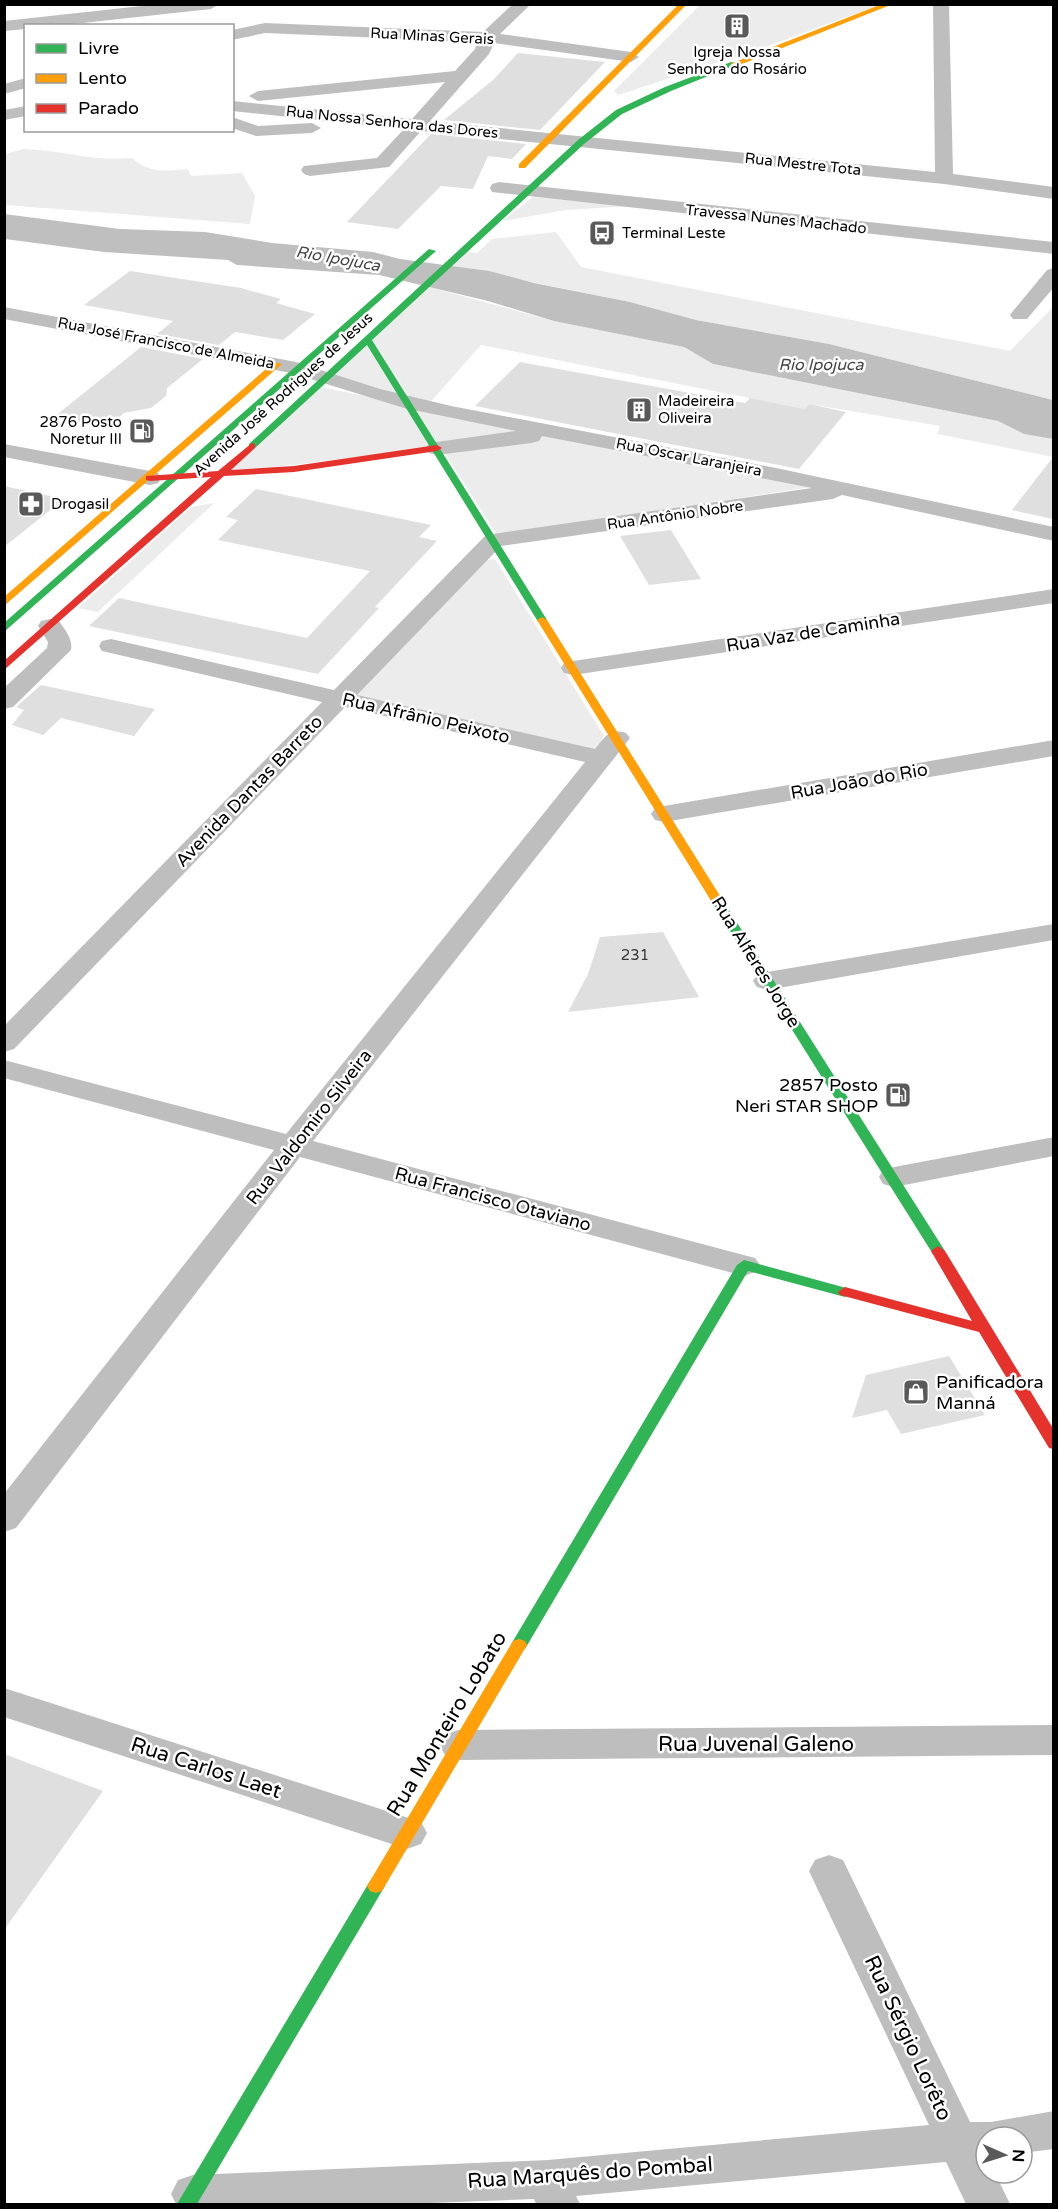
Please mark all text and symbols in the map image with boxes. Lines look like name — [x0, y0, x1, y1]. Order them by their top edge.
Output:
building icon: Igreja Nossa Senhora do Rosário — [722, 11, 752, 41]
legend — [24, 24, 234, 132]
street label: Rua Minas Gerais — [370, 24, 494, 48]
text: Livre — [78, 37, 119, 59]
place label: Igreja Nossa Senhora do Rosário — [667, 43, 807, 78]
text: Lento — [78, 67, 127, 89]
text: Parado — [78, 97, 139, 119]
street label: Rua Nossa Senhora das Dores — [285, 102, 499, 142]
street label: Rua Mestre Tota — [744, 149, 862, 179]
street label: Travessa Nunes Machado — [684, 201, 868, 237]
bus stop icon: Terminal Leste — [587, 218, 617, 248]
place label: Terminal Leste — [622, 224, 726, 242]
water label: Rio Ipojuca — [294, 242, 382, 276]
street label: Avenida José Rodrigues de Jesus — [190, 309, 376, 479]
street label: Rua José Francisco de Almeida — [56, 313, 276, 373]
water label: Rio Ipojuca — [779, 355, 864, 375]
place label: Madeireira Oliveira — [658, 392, 735, 427]
building icon: Madeireira Oliveira — [624, 395, 654, 425]
place label: 2876 Posto Noretur III — [40, 413, 122, 448]
fuel station icon: 2876 Posto Noretur III — [127, 416, 157, 446]
street label: Rua Oscar Laranjeira — [615, 434, 763, 480]
pharmacy icon: Drogasil — [16, 489, 46, 519]
place label: Drogasil — [51, 495, 109, 513]
street label: Rua Antônio Nobre — [606, 497, 744, 533]
street label: Rua Vaz de Caminha — [724, 607, 902, 657]
street label: Rua Afrânio Peixoto — [340, 688, 512, 748]
street label: Avenida Dantas Barreto — [171, 710, 327, 871]
street label: Rua João do Rio — [789, 758, 929, 804]
street label: Rua Alferes Jorge — [707, 892, 805, 1032]
house number: 231 — [621, 946, 649, 964]
street label: Rua Valdomiro Silveira — [241, 1045, 377, 1209]
place label: 2857 Posto Neri STAR SHOP — [735, 1074, 878, 1117]
fuel station icon: 2857 Posto Neri STAR SHOP — [883, 1080, 913, 1110]
street label: Rua Francisco Otaviano — [392, 1162, 594, 1236]
place label: Panificadora Manná — [936, 1371, 1044, 1414]
shop icon: Panificadora Manná — [901, 1377, 931, 1407]
street label: Rua Monteiro Lobato — [382, 1627, 512, 1821]
street label: Rua Carlos Laet — [128, 1732, 284, 1804]
street label: Rua Juvenal Galeno — [658, 1732, 854, 1757]
street label: Rua Sérgio Lorêto — [859, 1951, 957, 2125]
north arrow — [974, 2125, 1034, 2185]
text: N — [1008, 2149, 1028, 2163]
street label: Rua Marquês do Pombal — [466, 2152, 714, 2194]

